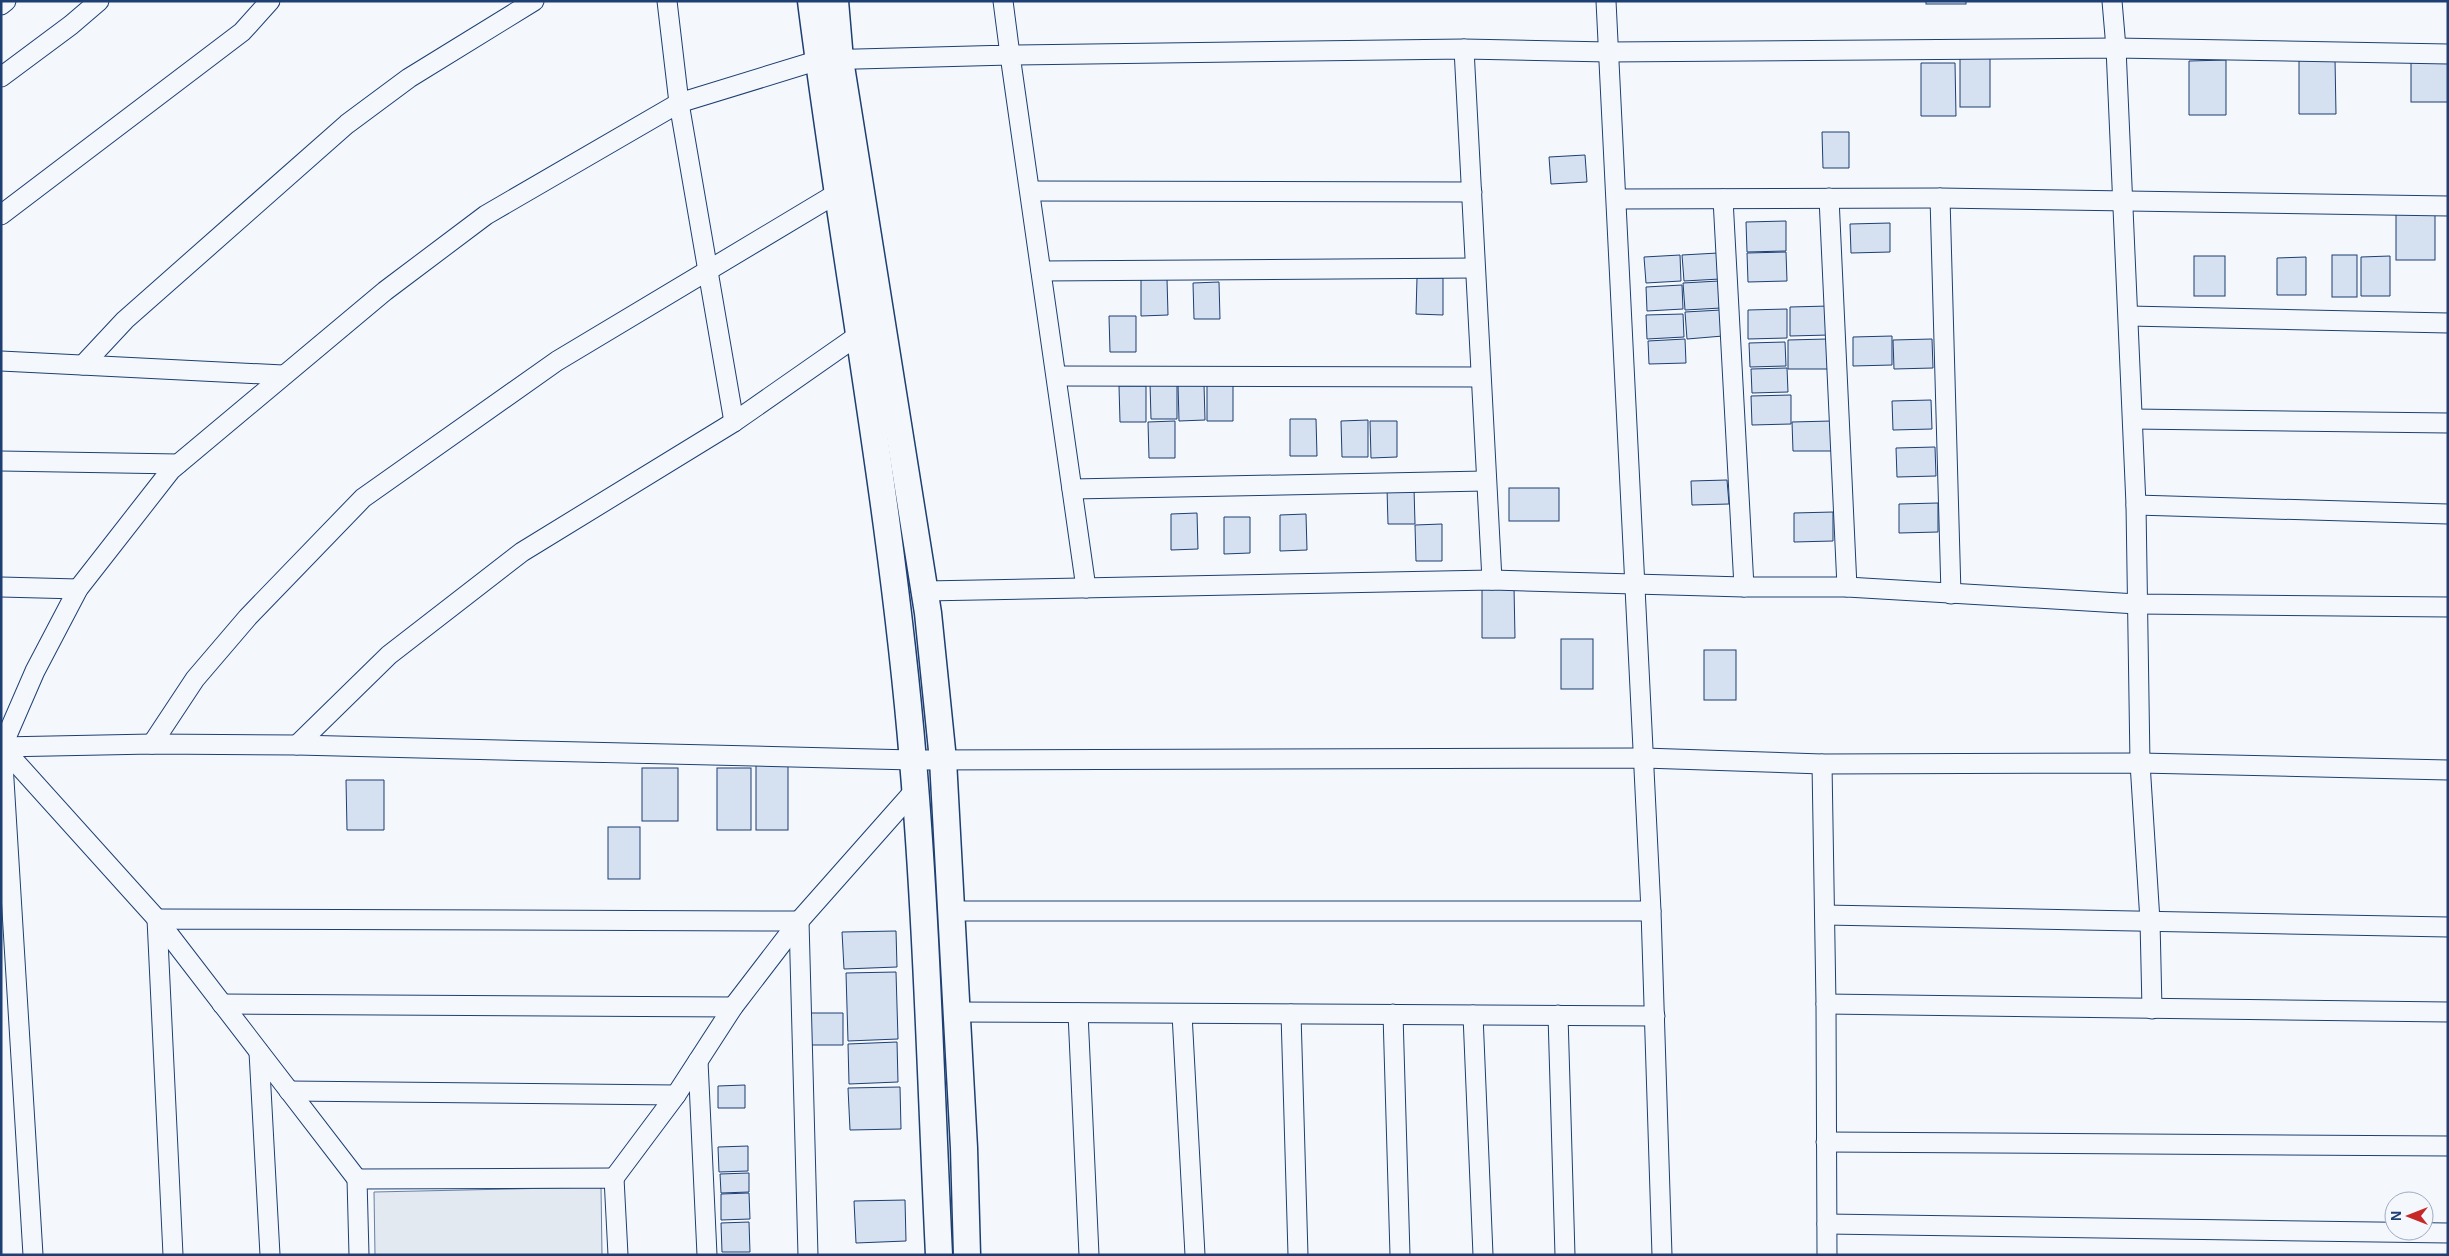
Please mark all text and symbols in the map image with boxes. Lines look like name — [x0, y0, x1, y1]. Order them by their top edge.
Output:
north arrow — [2384, 1191, 2434, 1241]
text: N — [2388, 1211, 2404, 1221]

